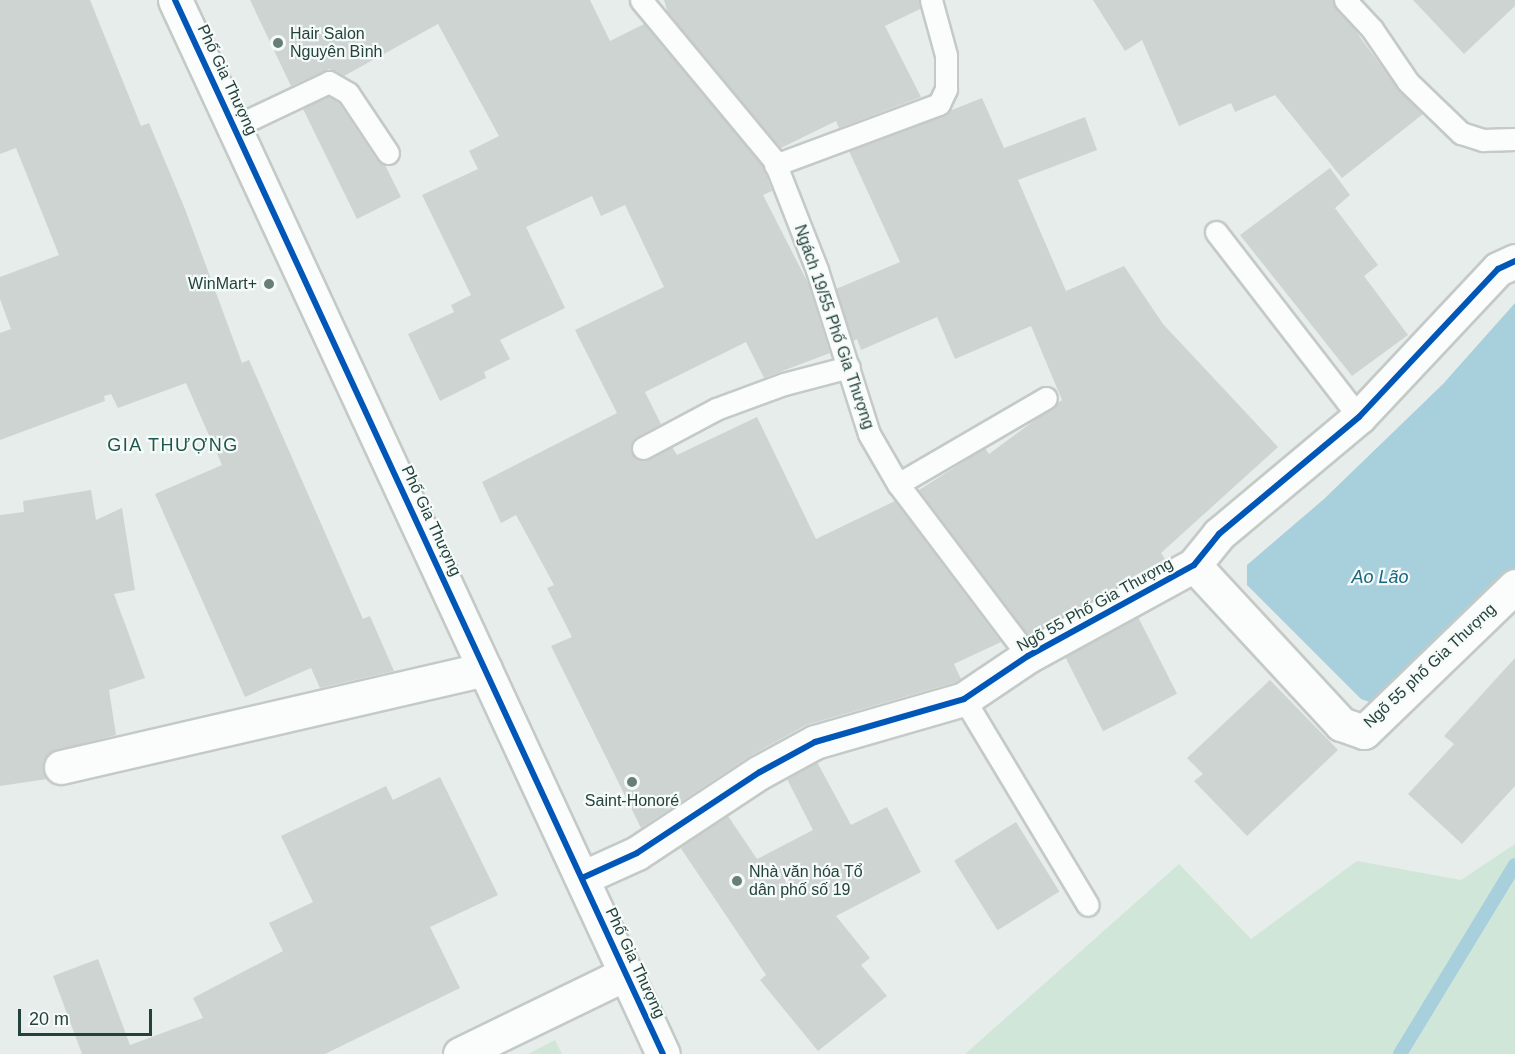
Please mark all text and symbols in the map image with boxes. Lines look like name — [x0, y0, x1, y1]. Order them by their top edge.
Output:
street label: Phố Gia Thượng — [193, 22, 261, 138]
place label: Hair Salon Nguyên Bình — [290, 24, 383, 62]
marker: Hair Salon Nguyên Bình — [271, 36, 285, 50]
street label: Ngách 19/55 Phố Gia Thượng — [790, 222, 878, 432]
place label: WinMart+ — [188, 274, 257, 294]
marker: WinMart+ — [262, 277, 276, 291]
district label: GIA THƯỢNG — [107, 434, 239, 456]
street label: Phố Gia Thượng — [397, 463, 465, 579]
street label: Ngõ 55 Phố Gia Thượng — [1013, 554, 1177, 656]
water label: Ao Lão — [1351, 566, 1409, 588]
street label: Ngõ 55 phố Gia Thượng — [1360, 600, 1500, 732]
marker: Saint-Honoré — [625, 775, 639, 789]
place label: Saint-Honoré — [585, 791, 679, 811]
place label: Nhà văn hóa Tổ dân phố số 19 — [749, 862, 863, 900]
marker: Nhà văn hóa Tổ dân phố số 19 — [730, 874, 744, 888]
street label: Phố Gia Thượng — [601, 905, 669, 1021]
scale bar — [21, 997, 154, 1035]
text: 20 m — [29, 1009, 69, 1029]

